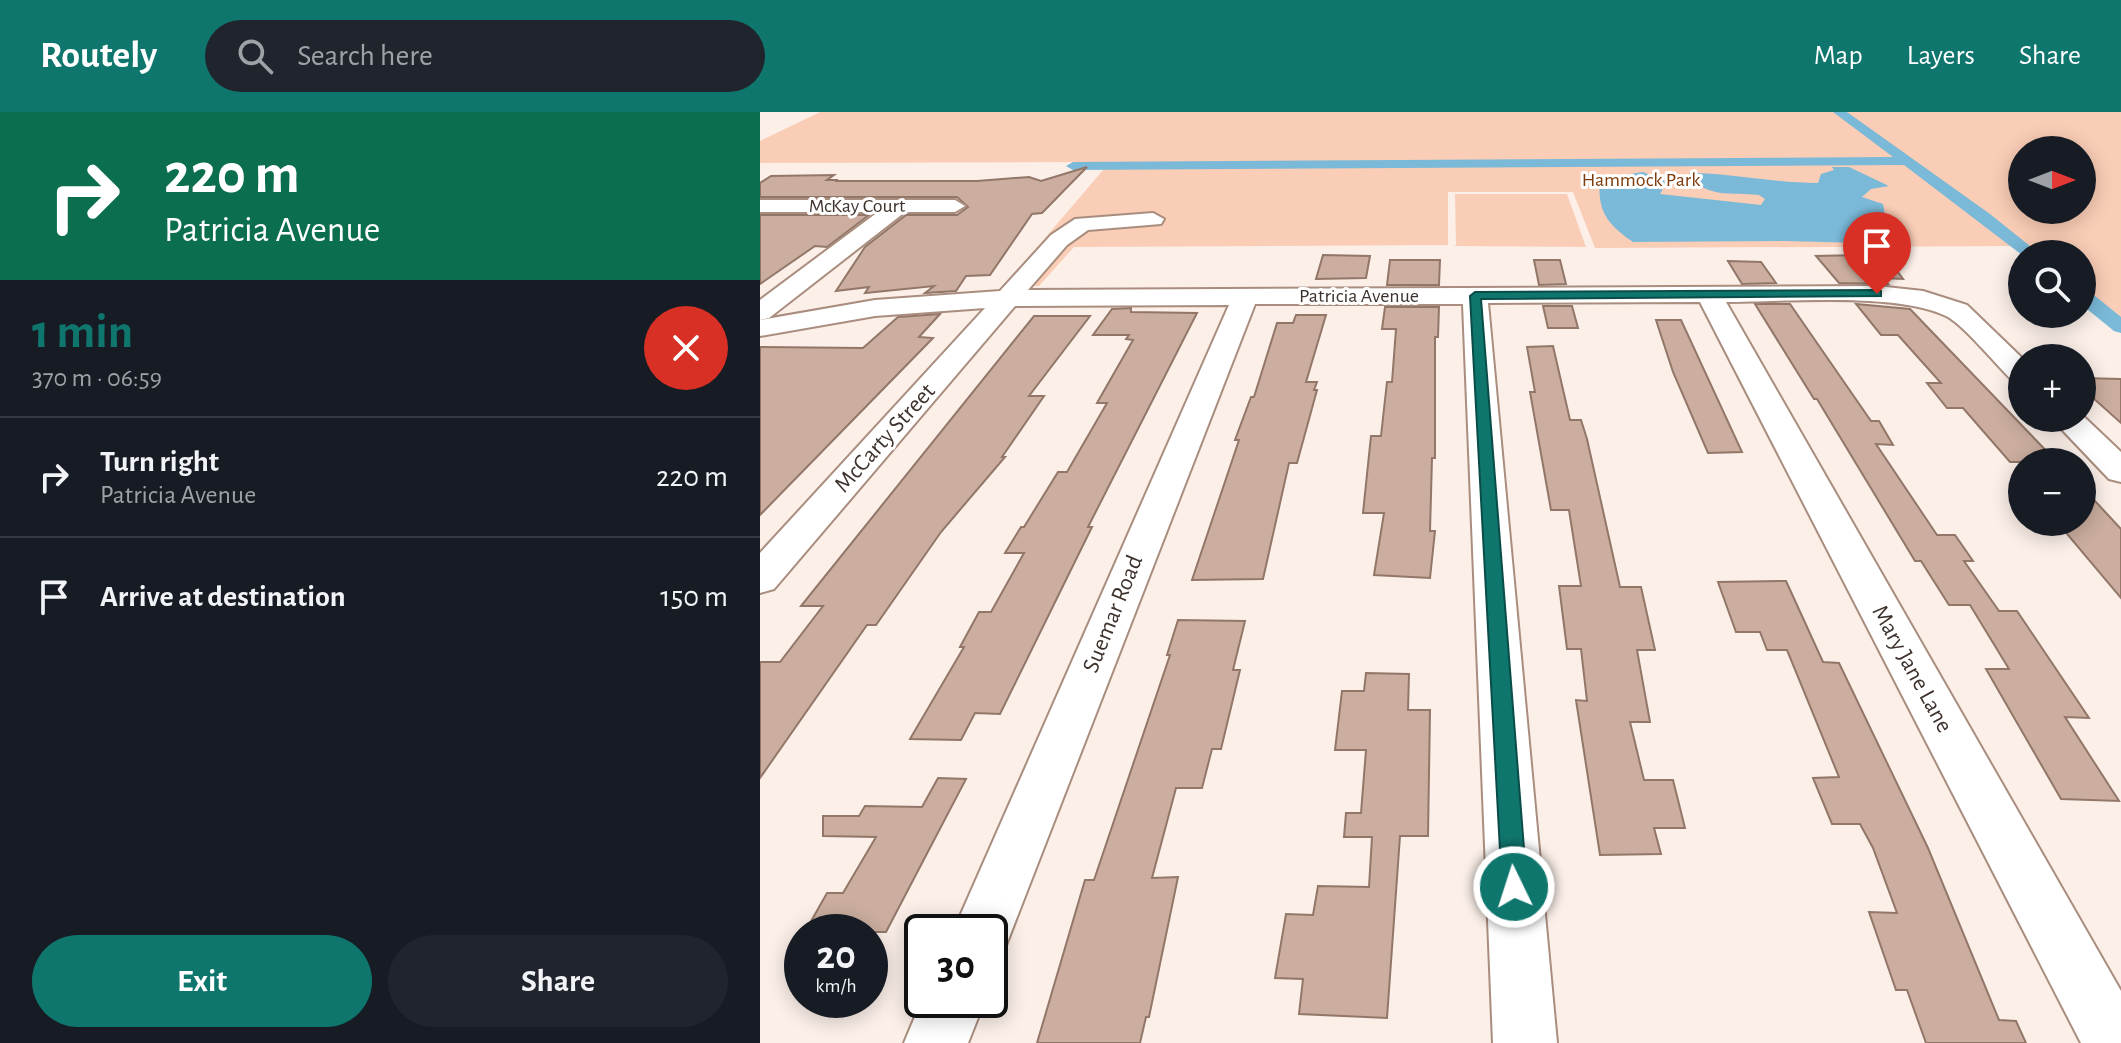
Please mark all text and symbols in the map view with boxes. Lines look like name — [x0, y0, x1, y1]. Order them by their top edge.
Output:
search box — [205, 20, 765, 92]
icon: search — [233, 34, 277, 78]
text: Routely — [40, 37, 157, 75]
text: Search here — [297, 41, 433, 71]
text: Map — [1814, 42, 1863, 70]
text: Layers — [1907, 42, 1975, 70]
text: Share — [2019, 42, 2081, 70]
north arrow — [2008, 136, 2096, 224]
map controls — [2008, 136, 2096, 536]
icon: right — [32, 144, 136, 248]
text: 220 m — [164, 147, 300, 203]
park label: Hammock Park — [1582, 170, 1700, 190]
street label: McKay Court — [809, 196, 906, 216]
text: Patricia Avenue — [164, 212, 380, 248]
pin — [1843, 212, 1911, 294]
icon: arrive — [1855, 224, 1899, 268]
button: search — [2008, 240, 2096, 328]
street label: Patricia Avenue — [1299, 286, 1419, 306]
button: close — [644, 306, 728, 390]
text: 1 min — [32, 309, 133, 357]
button: + — [2008, 344, 2096, 432]
text: 370 m · 06:59 — [32, 365, 162, 391]
street label: McCarty Street — [830, 379, 940, 497]
text: Turn right — [100, 447, 219, 477]
button: − — [2008, 448, 2096, 536]
icon: right — [32, 455, 76, 499]
text: 220 m — [656, 462, 728, 492]
text: Patricia Avenue — [100, 482, 256, 508]
street label: Suemar Road — [1079, 552, 1147, 676]
icon: arrive — [32, 575, 76, 619]
text: Arrive at destination — [100, 582, 346, 612]
text: 150 m — [660, 582, 728, 612]
street label: Mary Jane Lane — [1867, 601, 1957, 737]
position arrow — [1472, 845, 1556, 929]
speed limit sign: 30 — [904, 914, 1008, 1018]
button: Exit — [32, 935, 372, 1027]
button: Share — [388, 935, 728, 1027]
text: 20 — [816, 936, 856, 976]
text: km/h — [815, 976, 857, 996]

